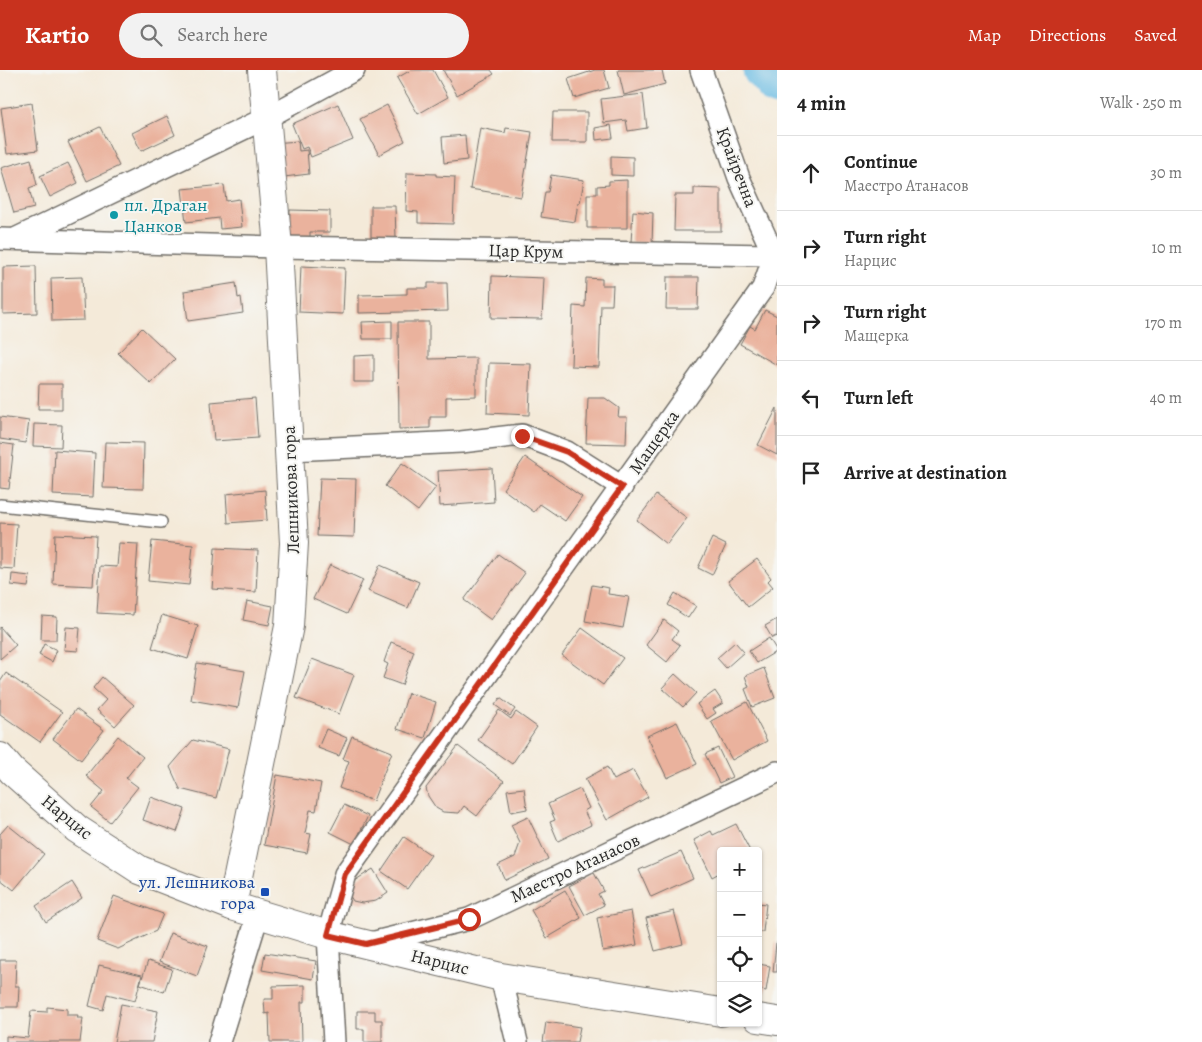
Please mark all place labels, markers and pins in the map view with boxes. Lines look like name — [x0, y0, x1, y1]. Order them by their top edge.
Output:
place label: пл. Драган Цанков — [124, 193, 207, 238]
marker: пл. Драган Цанков — [108, 209, 120, 221]
place label: ул. Лешникова гора — [138, 870, 256, 915]
marker: ул. Лешникова гора — [259, 886, 271, 898]

